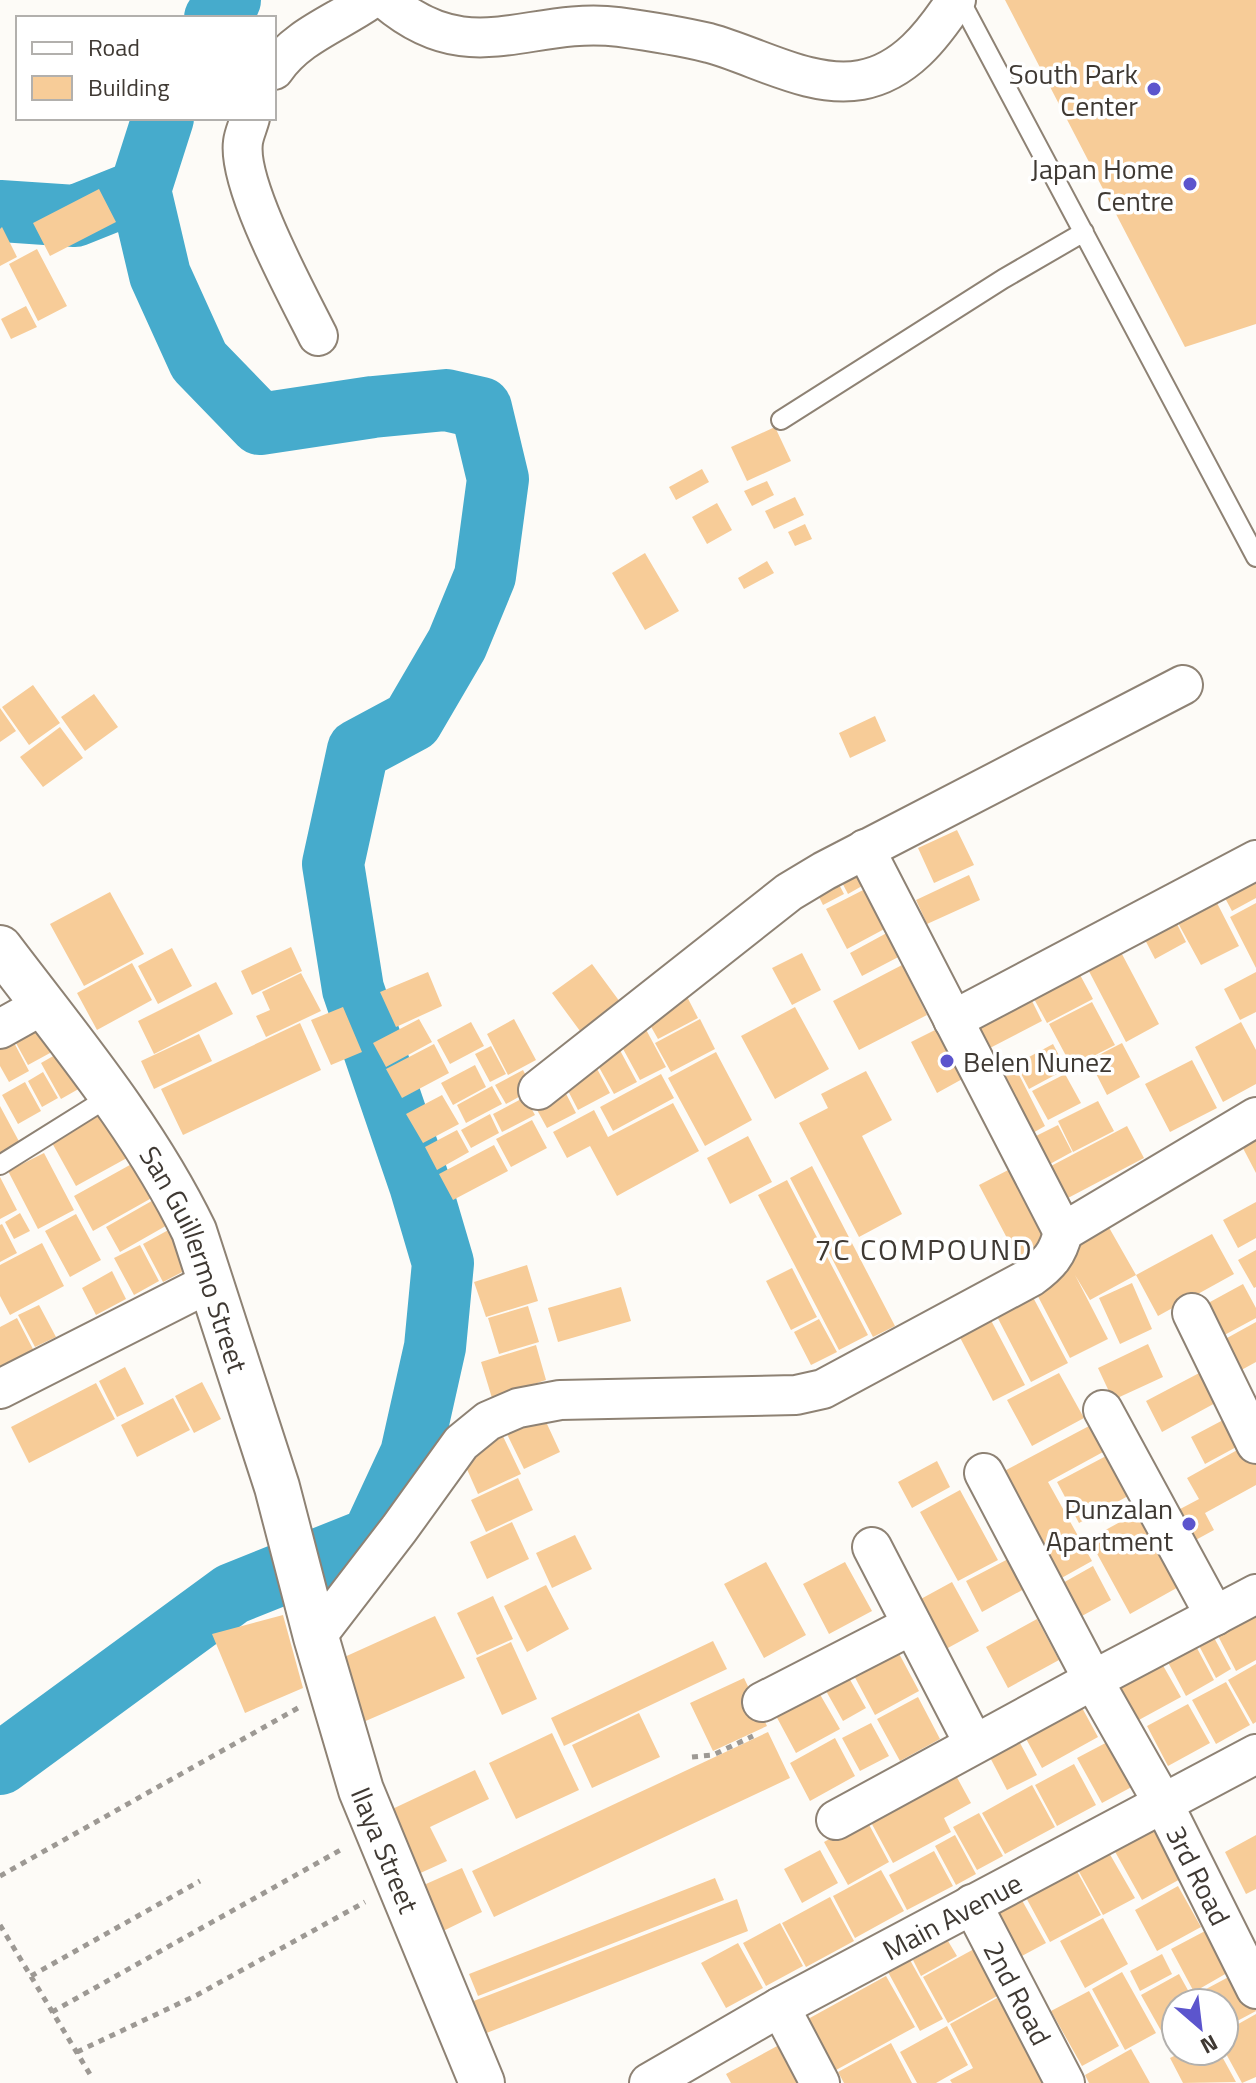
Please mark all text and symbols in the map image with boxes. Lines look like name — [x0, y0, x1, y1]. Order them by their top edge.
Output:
legend — [16, 16, 276, 120]
text: Road — [88, 29, 140, 65]
place label: South Park Center — [1009, 52, 1138, 127]
text: Building — [88, 69, 170, 105]
marker: South Park Center — [1145, 80, 1163, 98]
place label: Japan Home Centre — [1031, 147, 1174, 222]
marker: Japan Home Centre — [1181, 175, 1199, 193]
place label: Belen Nunez — [963, 1040, 1112, 1083]
marker: Belen Nunez — [938, 1052, 956, 1070]
street label: San Guillermo Street — [129, 1137, 260, 1378]
district label: 7C COMPOUND — [814, 1226, 1034, 1272]
place label: Punzalan Apartment — [1046, 1487, 1173, 1562]
marker: Punzalan Apartment — [1180, 1515, 1198, 1533]
street label: Ilaya Street — [340, 1780, 431, 1920]
street label: 3rd Road — [1156, 1818, 1242, 1932]
street label: Main Avenue — [874, 1861, 1029, 1970]
street label: 2nd Road — [973, 1933, 1063, 2053]
north arrow — [1160, 1987, 1240, 2067]
text: N — [1195, 2026, 1224, 2063]

